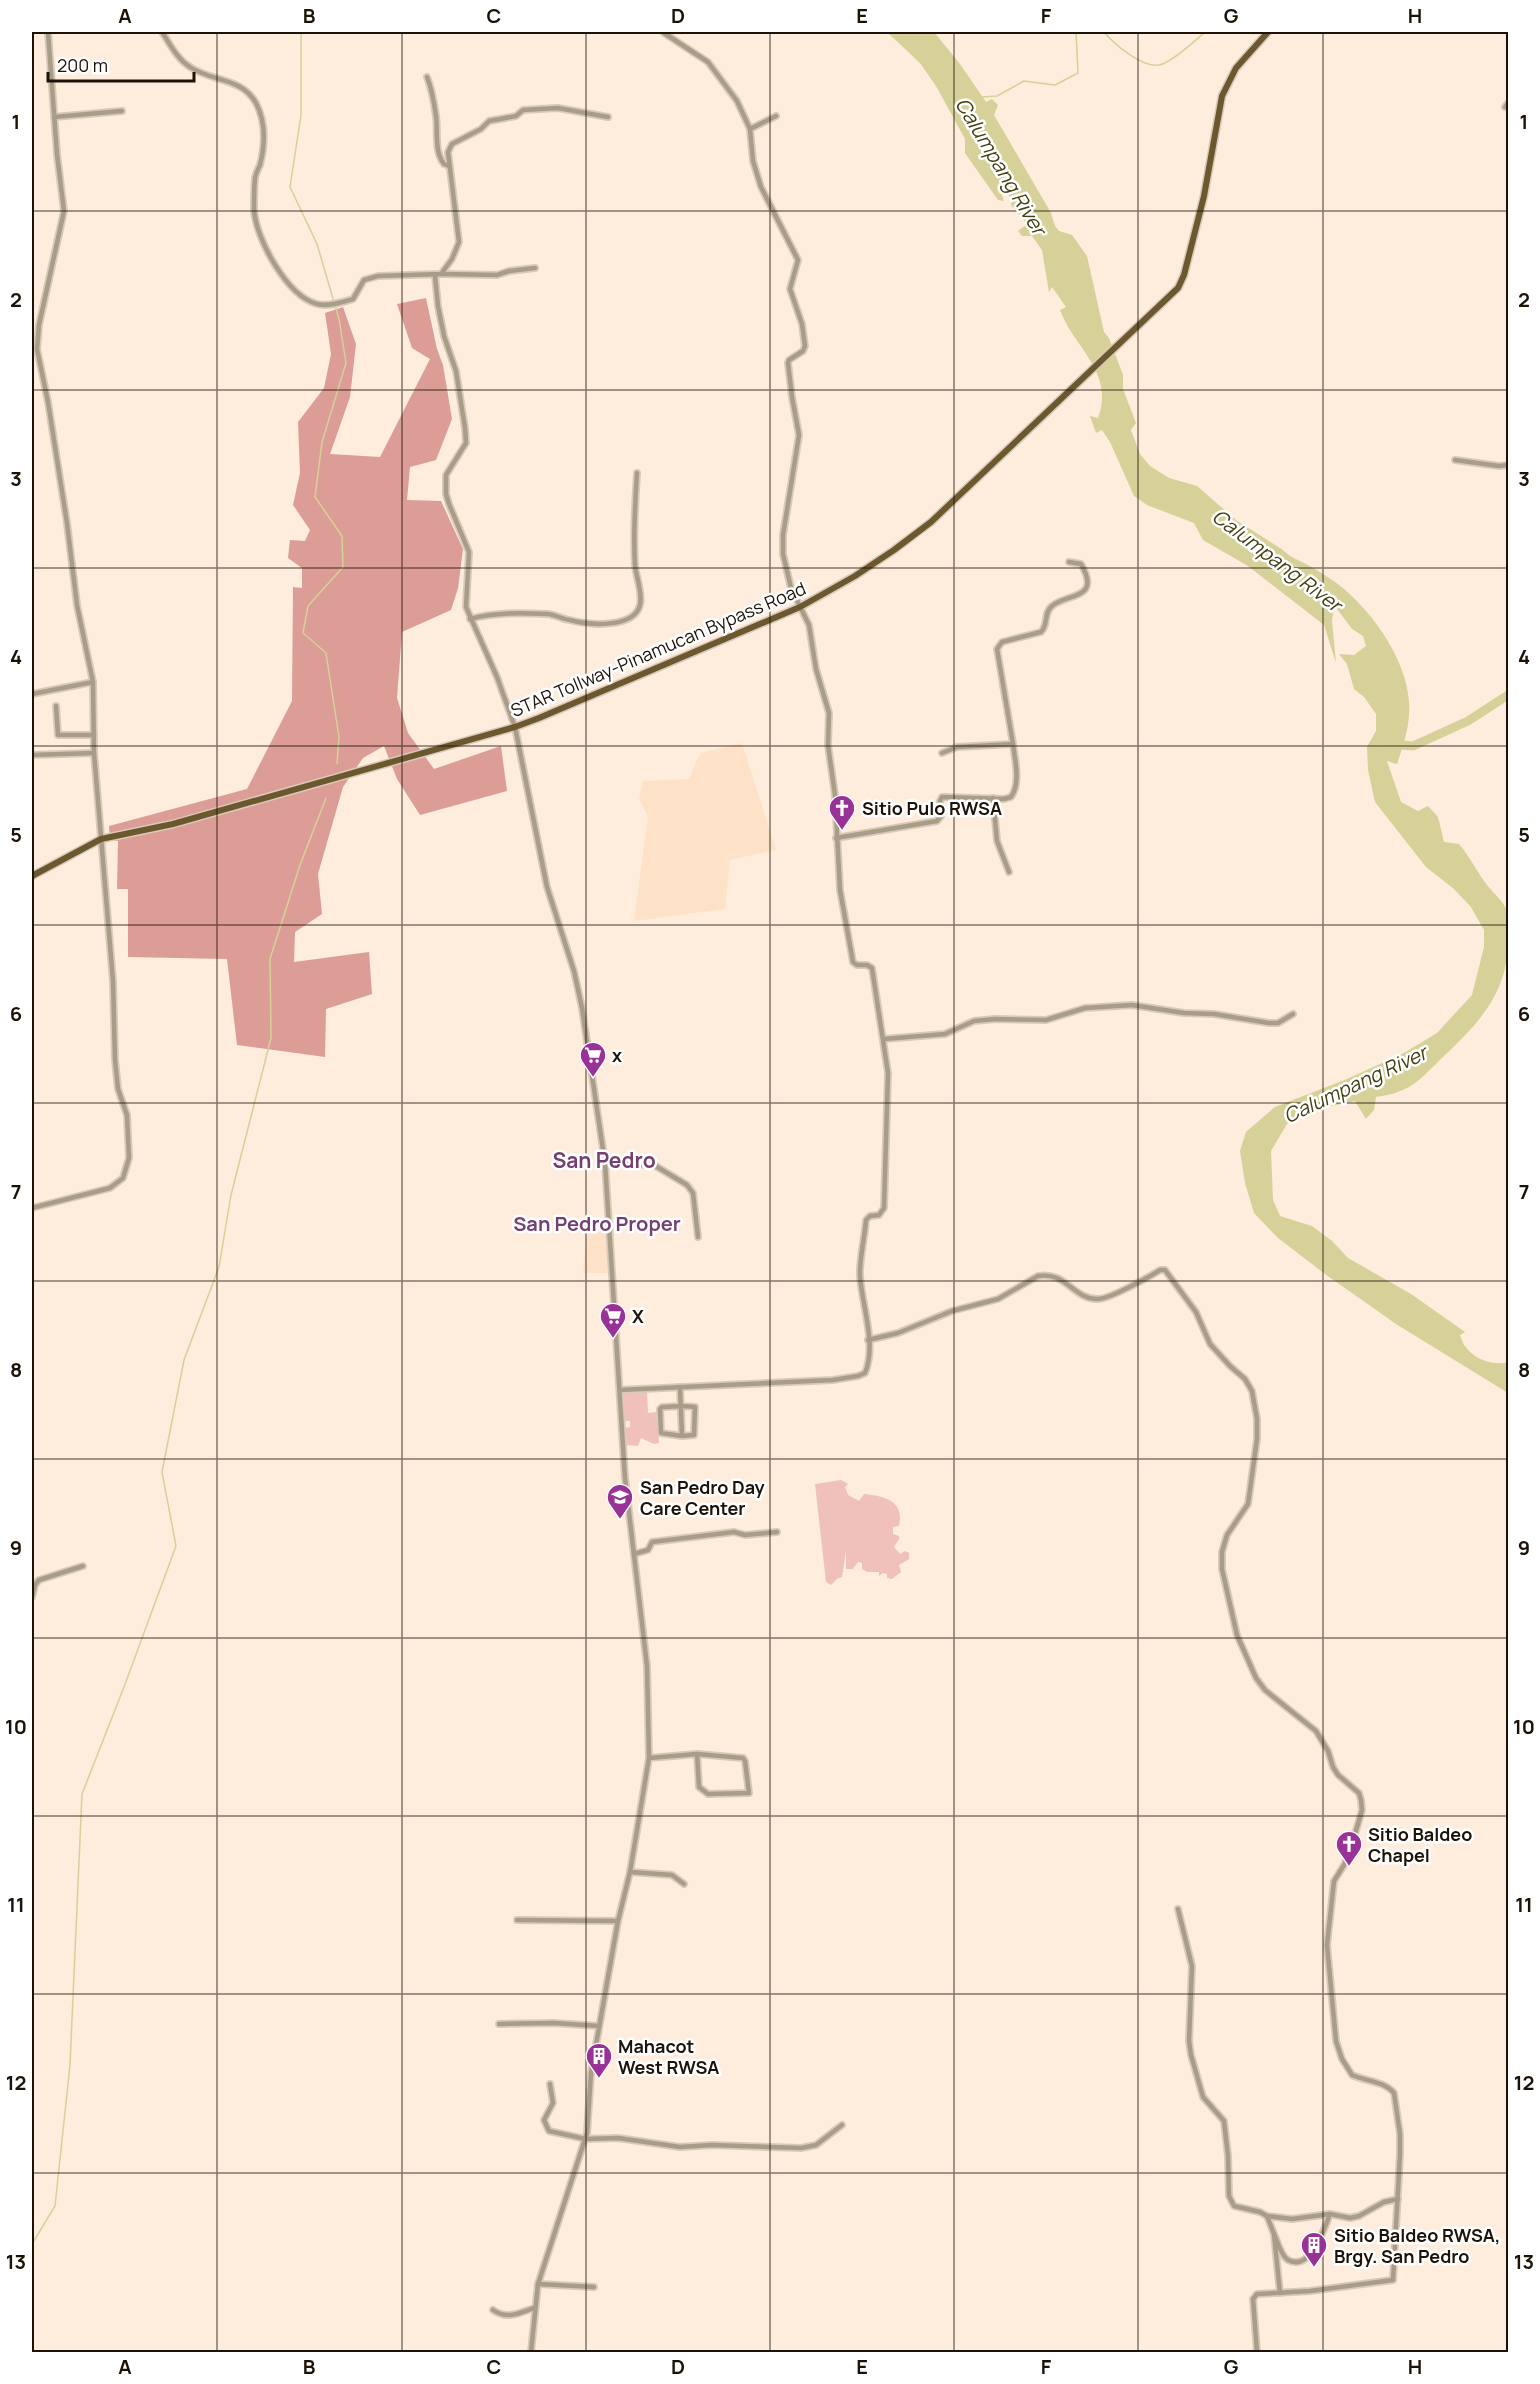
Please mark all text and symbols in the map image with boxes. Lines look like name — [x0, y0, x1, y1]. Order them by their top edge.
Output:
text: A — [118, 2, 132, 29]
text: B — [303, 2, 316, 29]
text: C — [487, 2, 501, 29]
text: D — [671, 2, 685, 29]
text: E — [856, 2, 868, 29]
text: F — [1041, 2, 1052, 29]
text: G — [1224, 2, 1239, 29]
text: H — [1408, 2, 1422, 29]
scale bar — [48, 45, 194, 83]
text: 200 m — [57, 53, 108, 77]
water label: Calumpang River — [949, 92, 1054, 242]
text: 1 — [12, 108, 20, 135]
text: 1 — [1520, 108, 1528, 135]
text: 2 — [10, 286, 22, 313]
text: 2 — [1518, 286, 1530, 313]
text: 3 — [10, 465, 22, 492]
text: 3 — [1518, 465, 1530, 492]
water label: Calumpang River — [1207, 502, 1349, 619]
street label: STAR Tollway-Pinamucan Bypass Road — [507, 576, 809, 722]
text: 4 — [10, 643, 22, 670]
text: 4 — [1518, 643, 1530, 670]
church icon: Sitio Pulo RWSA — [827, 793, 857, 831]
place label: Sitio Pulo RWSA — [862, 796, 1002, 820]
text: 5 — [10, 821, 22, 848]
text: 5 — [1518, 821, 1530, 848]
text: 6 — [10, 1000, 22, 1027]
text: 6 — [1518, 1000, 1530, 1027]
water label: Calumpang River — [1279, 1038, 1434, 1129]
supermarket icon: x — [578, 1040, 608, 1078]
place label: x — [612, 1043, 622, 1067]
district label: San Pedro — [552, 1146, 656, 1174]
text: 7 — [11, 1178, 21, 1205]
text: 7 — [1519, 1178, 1529, 1205]
district label: San Pedro Proper — [513, 1210, 681, 1237]
supermarket icon: X — [598, 1301, 628, 1339]
place label: X — [632, 1304, 644, 1328]
text: 8 — [10, 1356, 22, 1383]
text: 8 — [1518, 1356, 1530, 1383]
place label: San Pedro Day Care Center — [640, 1475, 765, 1520]
school or university icon: San Pedro Day Care Center — [605, 1482, 635, 1520]
text: 9 — [10, 1534, 22, 1561]
text: 9 — [1518, 1534, 1530, 1561]
text: 10 — [5, 1713, 27, 1740]
text: 10 — [1513, 1713, 1535, 1740]
place label: Sitio Baldeo Chapel — [1368, 1822, 1472, 1867]
church icon: Sitio Baldeo Chapel — [1334, 1829, 1364, 1867]
text: 11 — [7, 1891, 25, 1918]
text: 11 — [1515, 1891, 1533, 1918]
place label: Mahacot West RWSA — [618, 2034, 719, 2079]
building icon: Mahacot West RWSA — [584, 2041, 614, 2079]
text: 12 — [6, 2069, 26, 2096]
text: 12 — [1514, 2069, 1534, 2096]
place label: Sitio Baldeo RWSA, Brgy. San Pedro — [1334, 2223, 1500, 2268]
building icon: Sitio Baldeo RWSA, Brgy. San Pedro — [1299, 2230, 1329, 2268]
text: 13 — [6, 2248, 26, 2275]
text: 13 — [1514, 2248, 1534, 2275]
text: A — [118, 2353, 132, 2380]
text: B — [303, 2353, 316, 2380]
text: C — [487, 2353, 501, 2380]
text: D — [671, 2353, 685, 2380]
text: E — [856, 2353, 868, 2380]
text: F — [1041, 2353, 1052, 2380]
text: G — [1224, 2353, 1239, 2380]
text: H — [1408, 2353, 1422, 2380]

